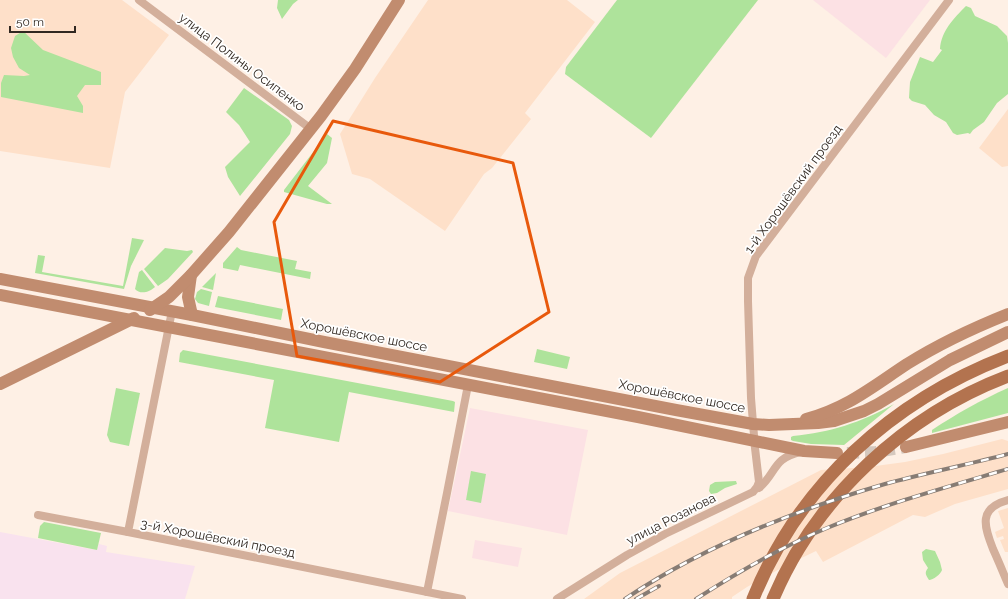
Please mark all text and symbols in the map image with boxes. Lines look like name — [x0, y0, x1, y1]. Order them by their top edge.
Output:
scale bar — [10, 8, 75, 34]
street label: улица Полины Осипенко — [176, 10, 308, 114]
text: 50 m — [16, 15, 44, 29]
street label: 1-й Хорошёвский проезд — [741, 121, 845, 256]
street label: Хорошёвское шоссе — [299, 315, 429, 355]
street label: Хорошёвское шоссе — [617, 376, 747, 416]
street label: улица Розанова — [624, 490, 718, 548]
street label: 3-й Хорошёвский проезд — [139, 516, 297, 560]

